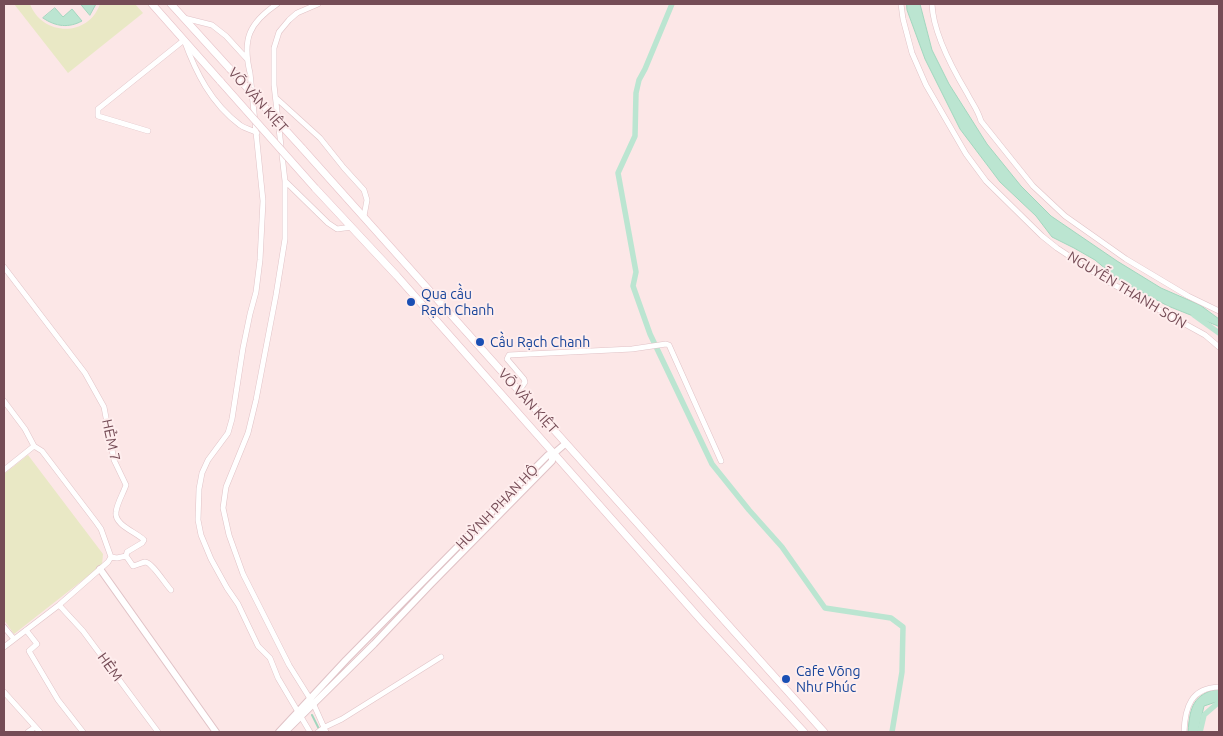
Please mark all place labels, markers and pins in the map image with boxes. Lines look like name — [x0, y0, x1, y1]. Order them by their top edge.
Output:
place label: Qua cầu Rạch Chanh — [421, 286, 494, 318]
marker: Qua cầu Rạch Chanh — [405, 296, 417, 308]
place label: Cầu Rạch Chanh — [490, 334, 590, 350]
marker: Cầu Rạch Chanh — [474, 336, 486, 348]
place label: Cafe Võng Như Phúc — [796, 663, 861, 696]
marker: Cafe Võng Như Phúc — [780, 673, 792, 685]

